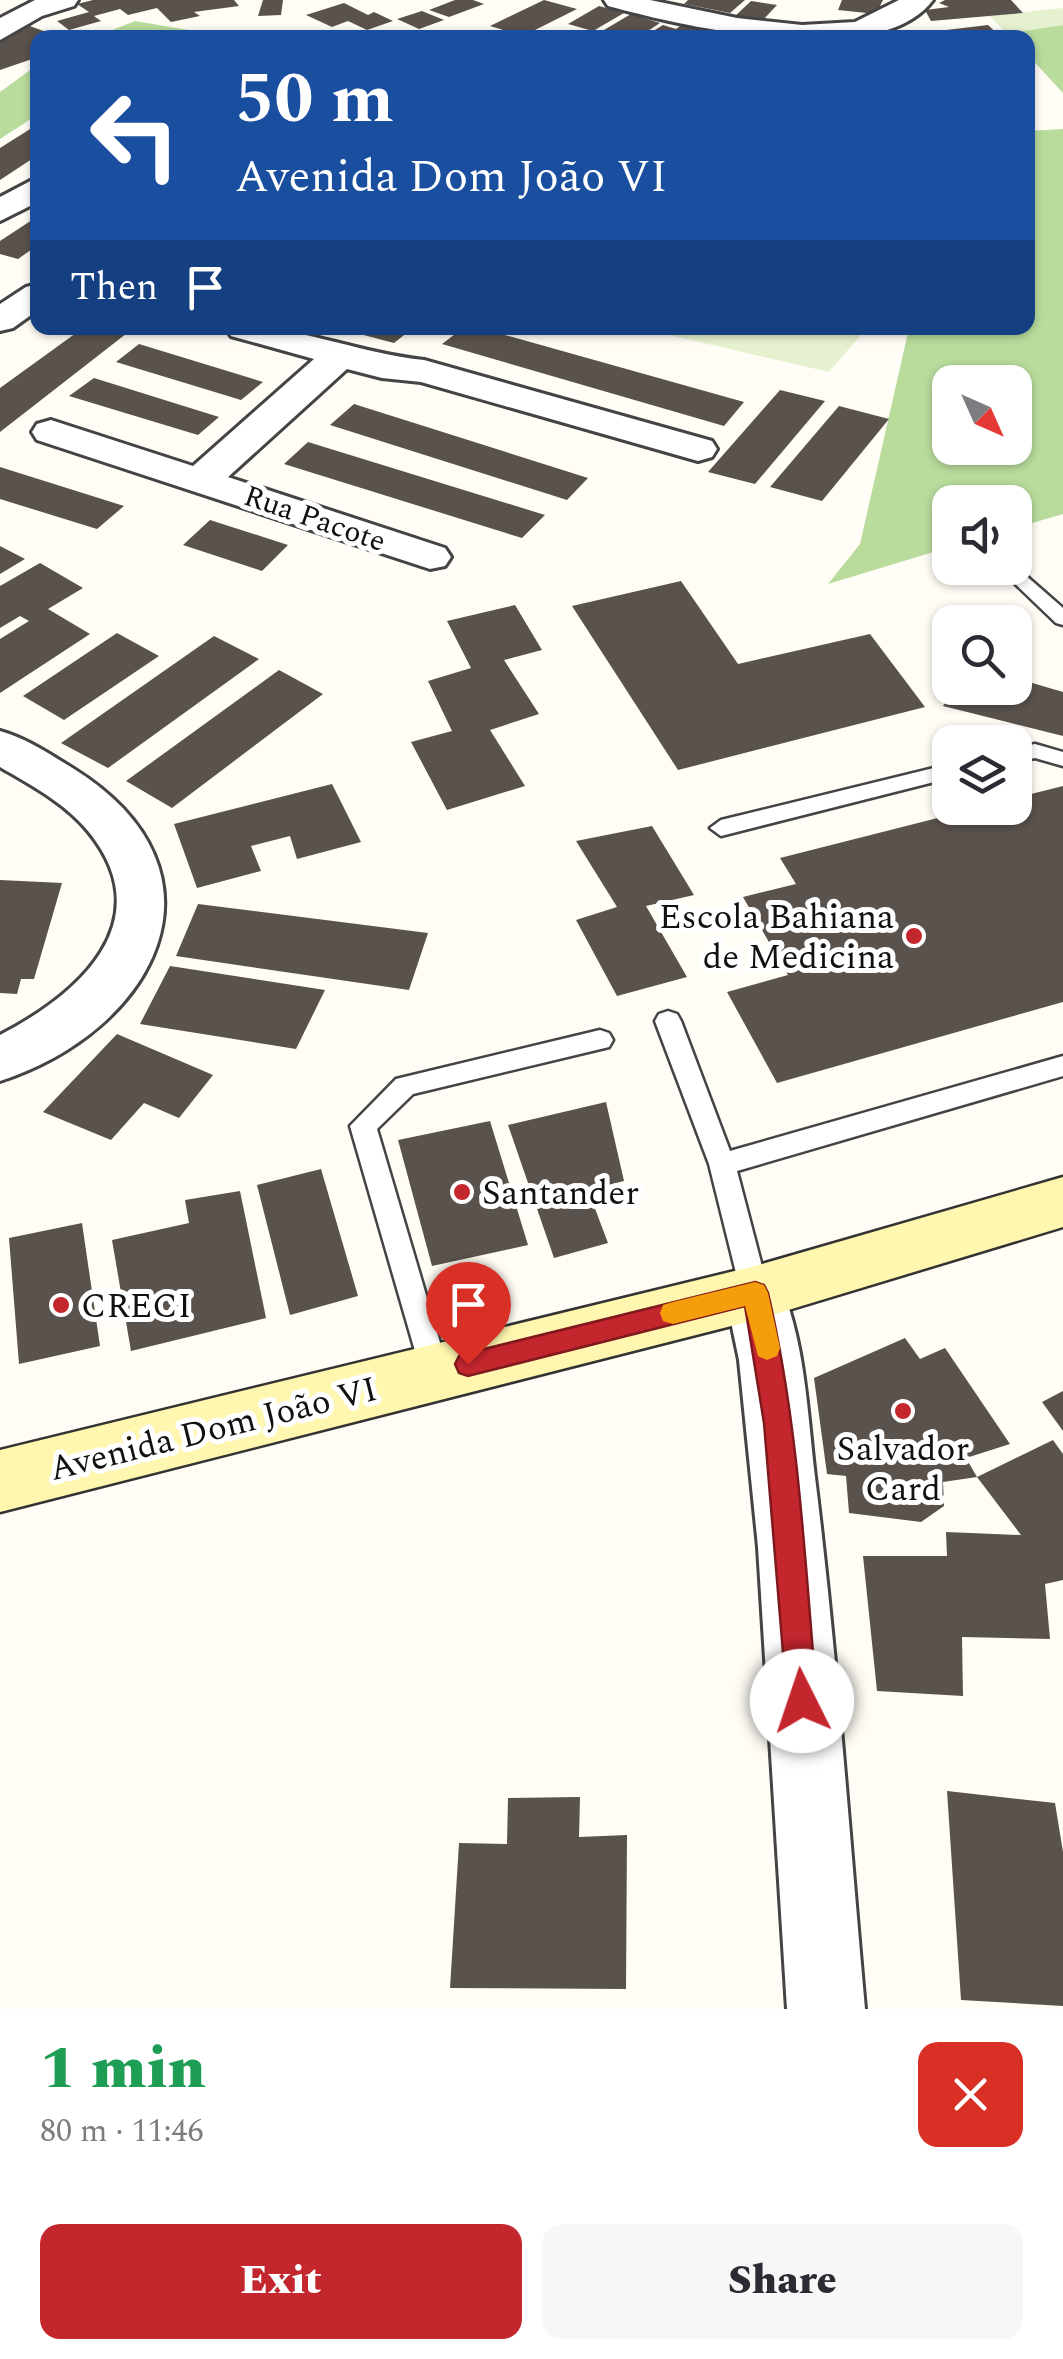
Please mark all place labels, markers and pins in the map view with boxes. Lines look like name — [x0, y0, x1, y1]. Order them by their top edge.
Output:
place label: Escola Bahiana de Medicina — [659, 891, 894, 984]
marker: Escola Bahiana de Medicina — [903, 925, 925, 947]
place label: Santander — [482, 1167, 639, 1220]
marker: Santander — [451, 1181, 473, 1203]
pin — [426, 1262, 511, 1365]
place label: CRECI — [81, 1280, 191, 1333]
marker: CRECI — [50, 1294, 72, 1316]
marker: Salvador Card — [892, 1400, 914, 1422]
place label: Salvador Card — [837, 1423, 969, 1516]

